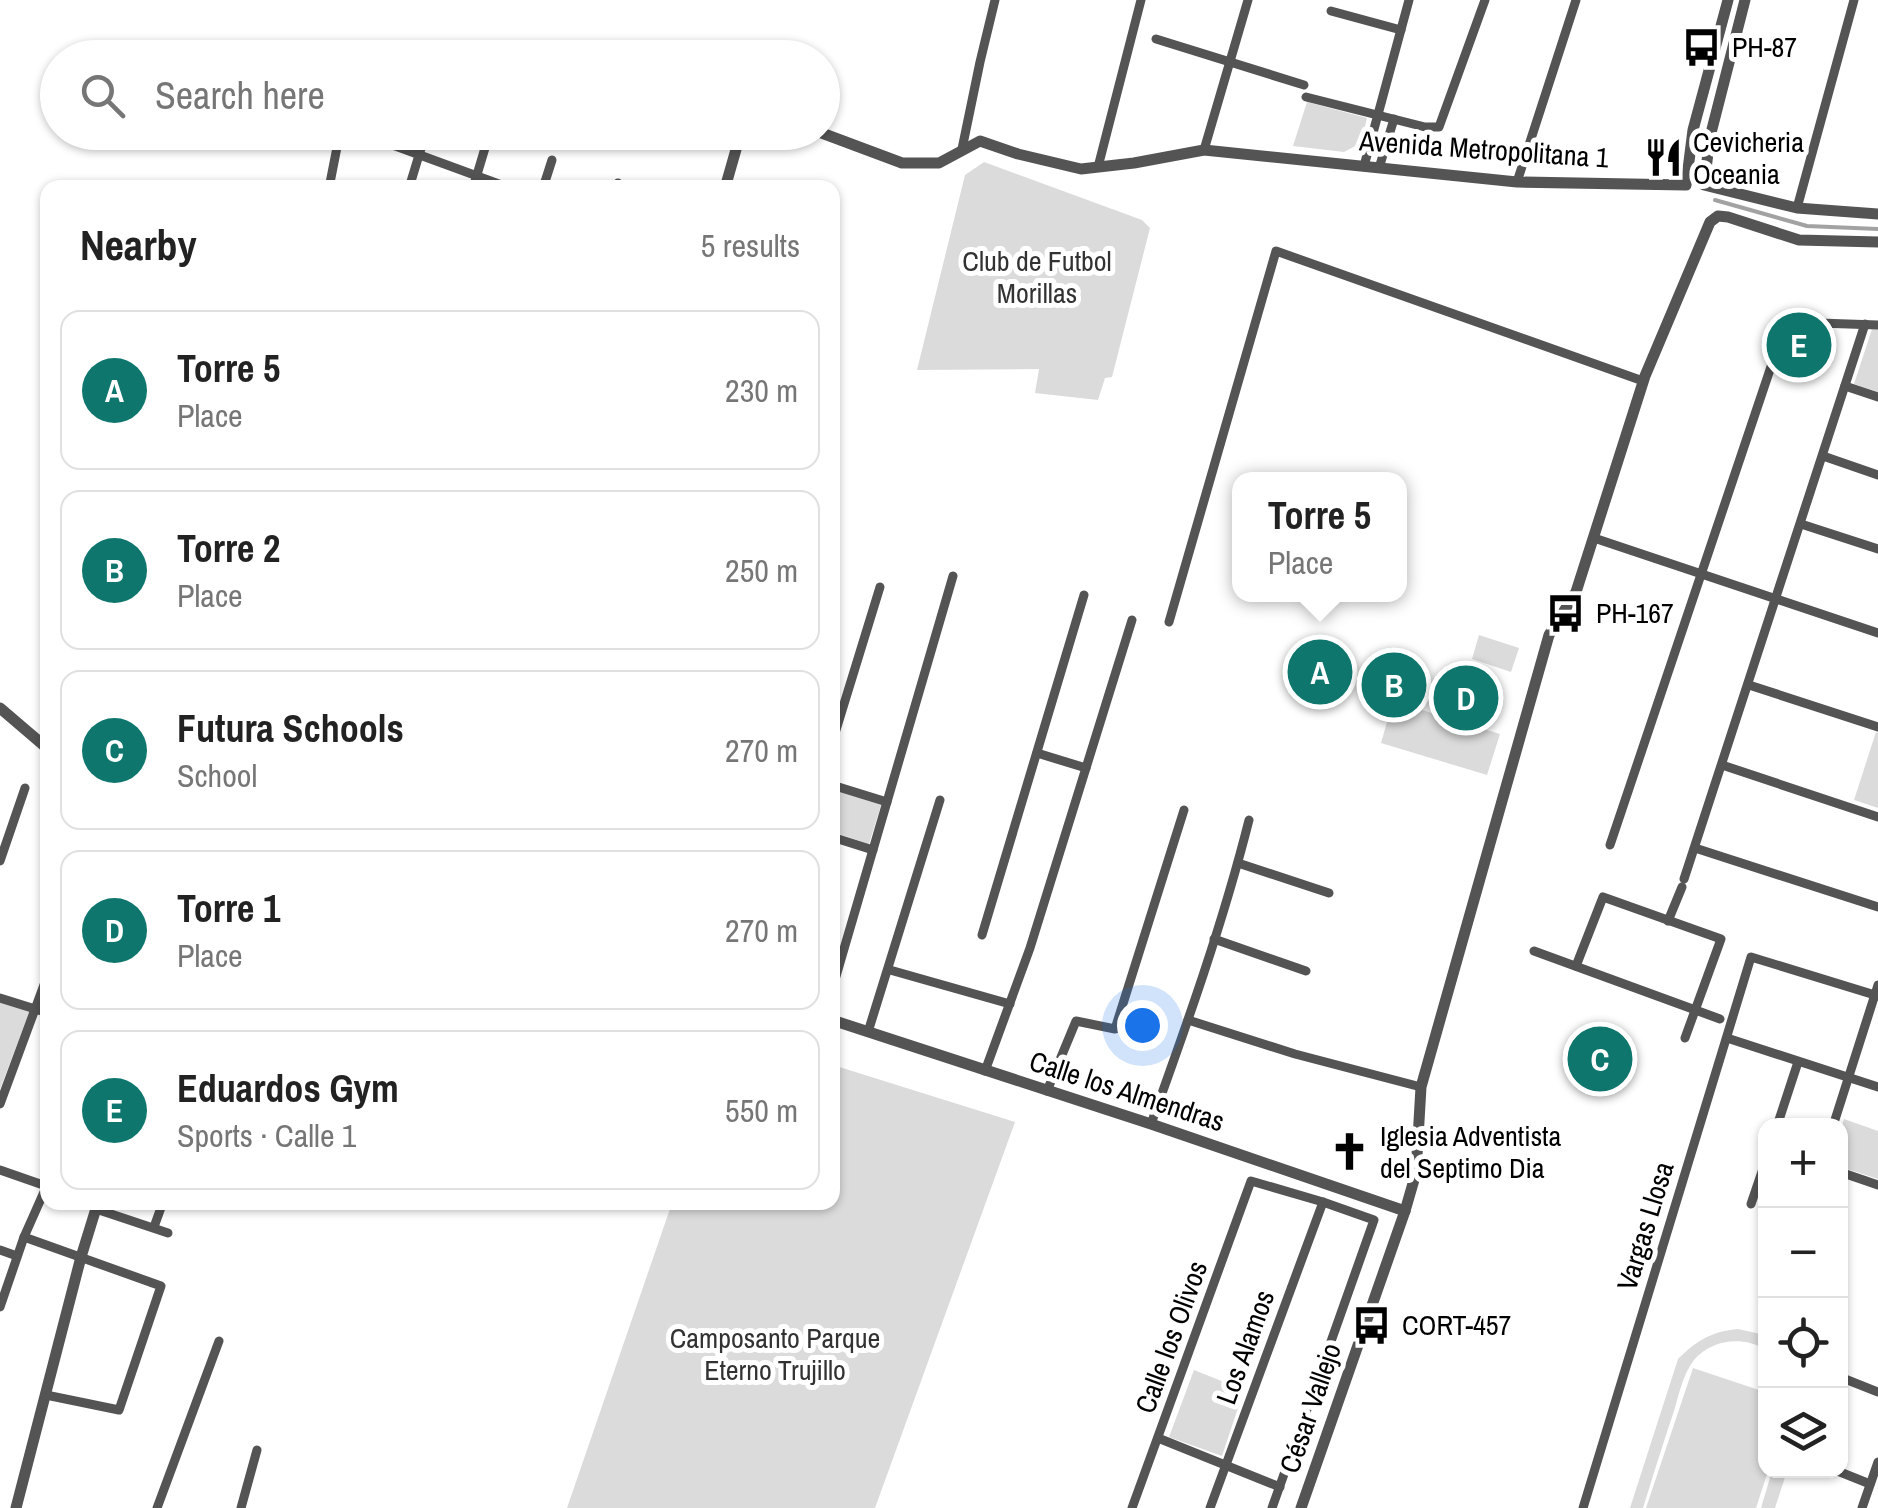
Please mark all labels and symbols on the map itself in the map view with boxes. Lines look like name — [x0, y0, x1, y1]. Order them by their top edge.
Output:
bus stop icon: PH-87 — [1681, 26, 1723, 68]
place label: PH-87 — [1732, 28, 1797, 66]
street label: Avenida Metropolitana 1 — [1357, 121, 1610, 177]
place label: Cevicheria Oceania — [1693, 123, 1804, 193]
restaurant icon: Cevicheria Oceania — [1642, 137, 1684, 179]
park label: Club de Futbol Morillas — [962, 242, 1112, 312]
pin: E — [1766, 308, 1832, 382]
bus stop icon: PH-167 — [1545, 592, 1587, 634]
place label: PH-167 — [1596, 594, 1674, 632]
pin: A — [1288, 634, 1352, 710]
pin: B — [1362, 648, 1426, 722]
pin: D — [1434, 660, 1498, 736]
your location — [1117, 1000, 1168, 1051]
pin: C — [1568, 1022, 1632, 1096]
street label: Calle los Almendras — [1025, 1042, 1229, 1140]
place label: Iglesia Adventista del Septimo Dia — [1380, 1117, 1562, 1187]
church icon: Iglesia Adventista del Septimo Dia — [1329, 1131, 1371, 1173]
street label: Vargas Llosa — [1607, 1157, 1683, 1295]
street label: Calle los Olivos — [1126, 1256, 1216, 1418]
street label: Los Alamos — [1207, 1285, 1283, 1409]
bus stop icon: CORT-457 — [1351, 1304, 1393, 1346]
place label: CORT-457 — [1402, 1306, 1511, 1344]
park label: Camposanto Parque Eterno Trujillo — [670, 1319, 880, 1389]
street label: César Vallejo — [1270, 1338, 1350, 1478]

